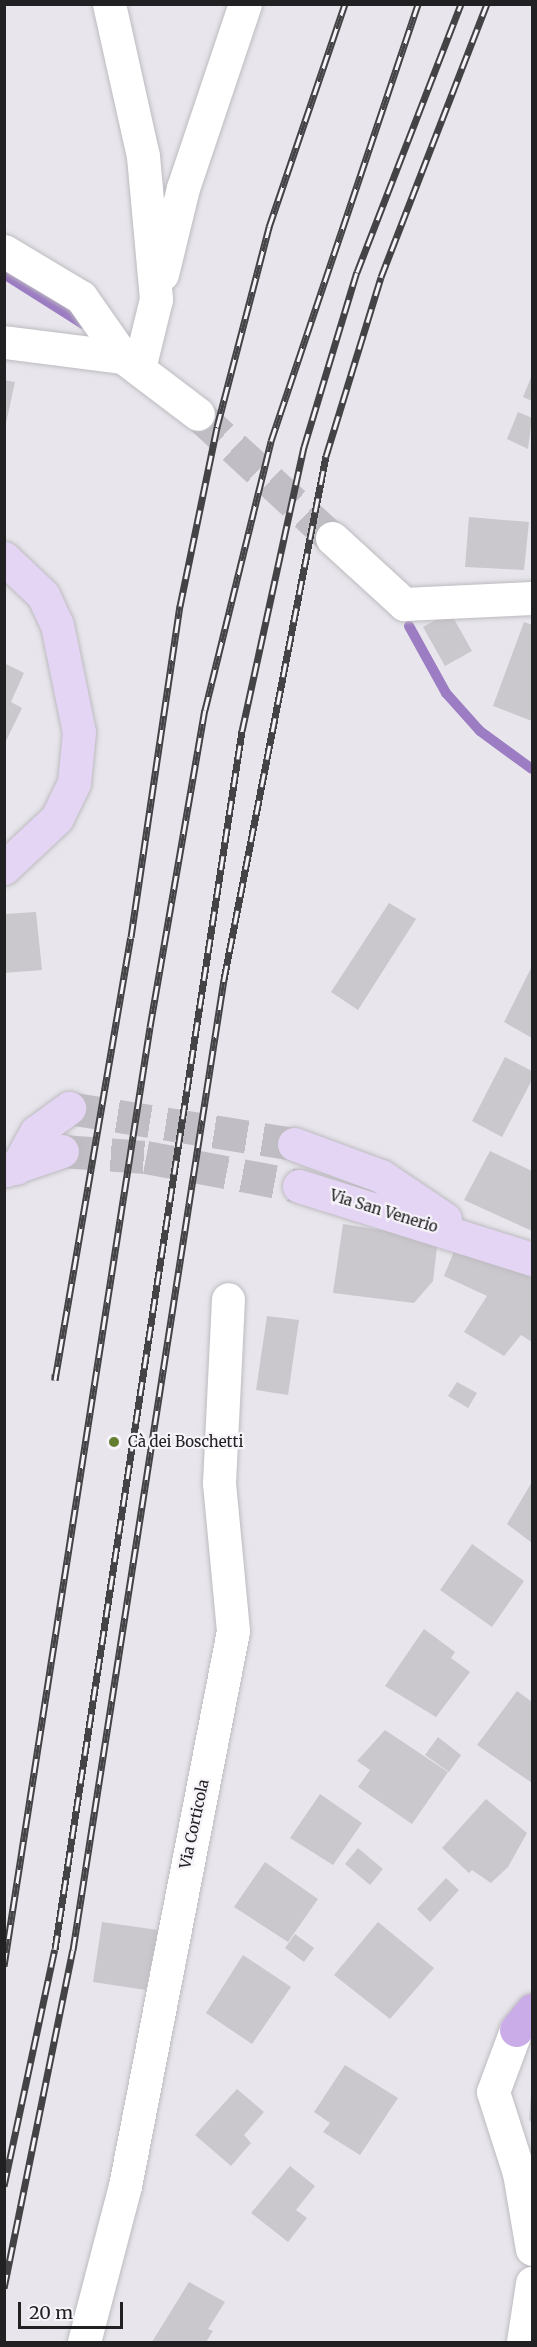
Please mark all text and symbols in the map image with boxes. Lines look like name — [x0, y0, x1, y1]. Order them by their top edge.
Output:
street label: Via San Venerio — [328, 1186, 440, 1236]
marker: Cà dei Boschetti — [105, 1433, 123, 1451]
place label: Cà dei Boschetti — [128, 1433, 243, 1451]
street label: Via Corticola — [176, 1778, 212, 1870]
scale bar — [21, 2290, 126, 2328]
text: 20 m — [29, 2301, 73, 2324]

